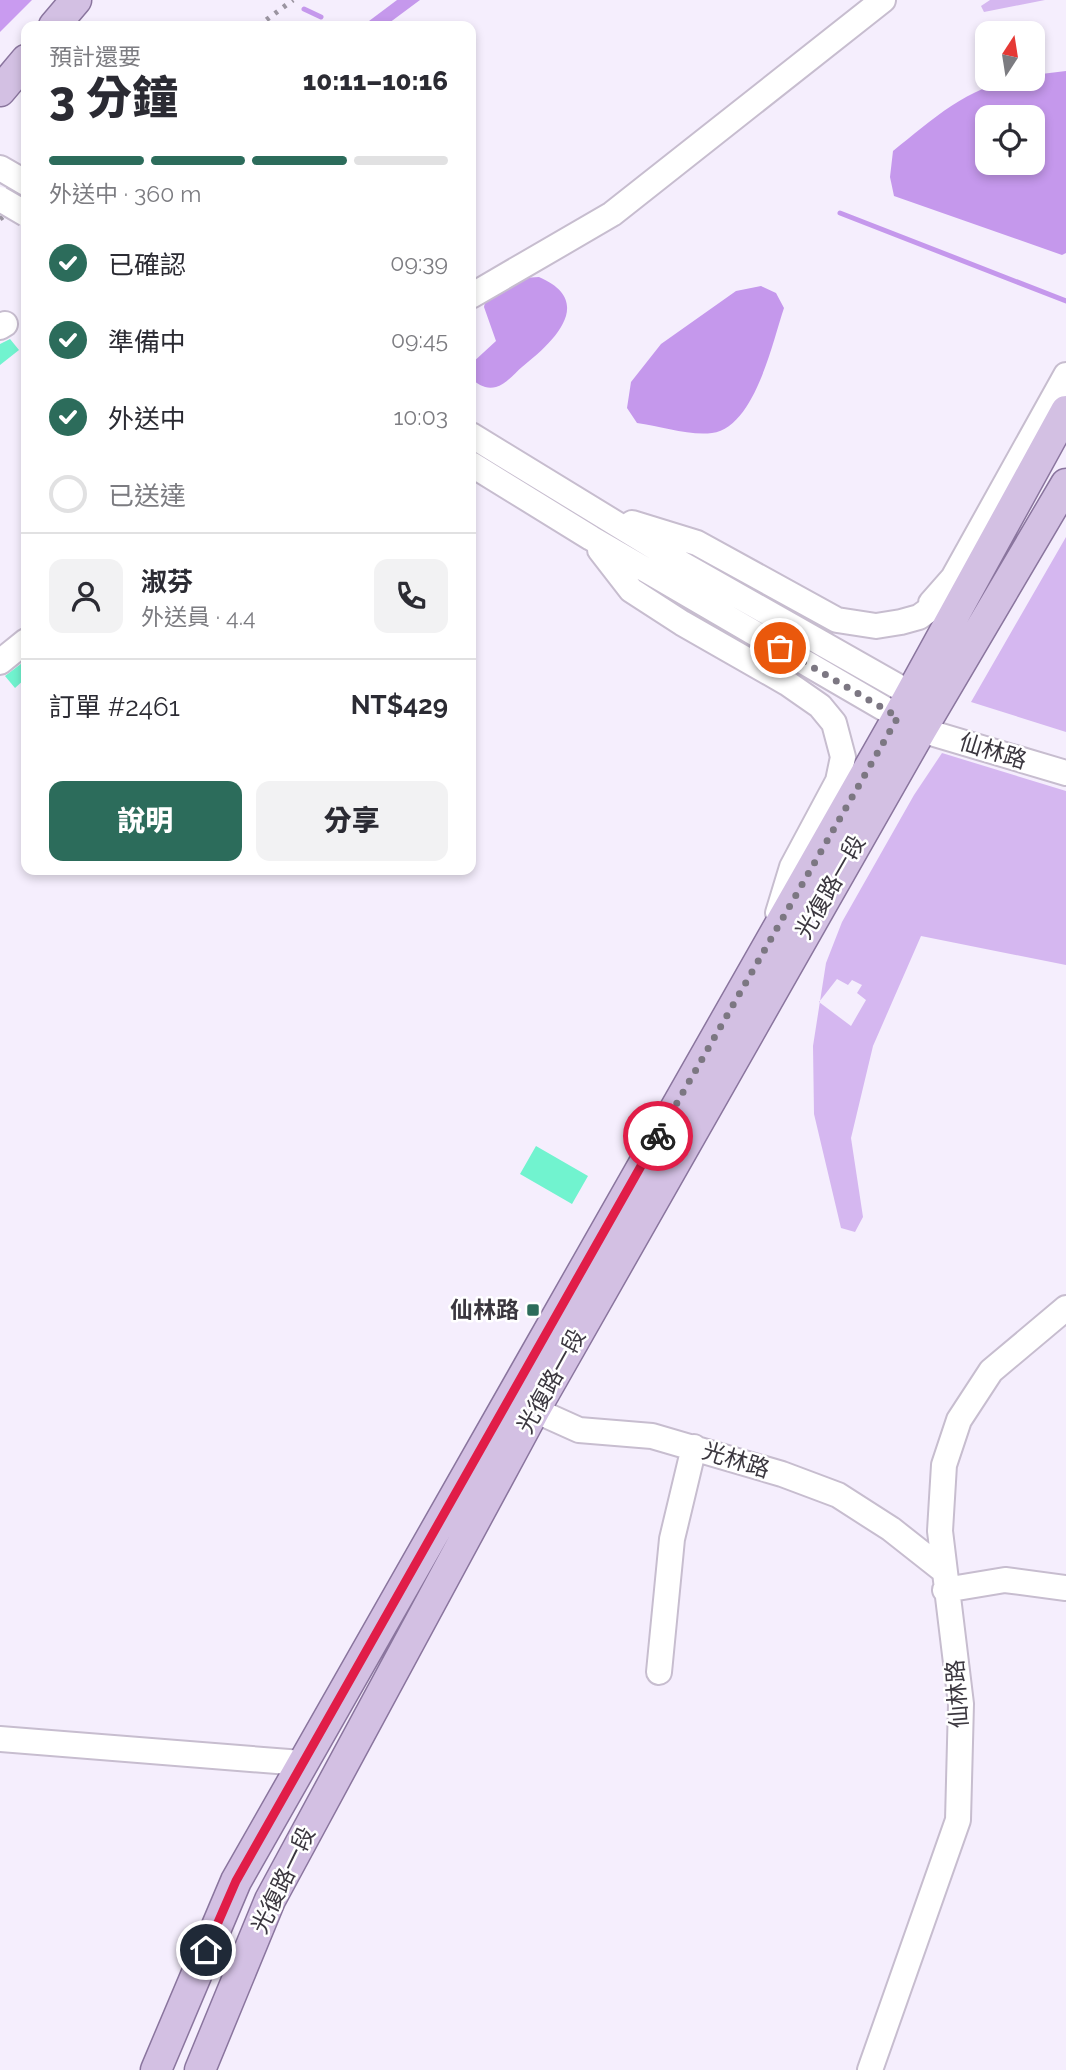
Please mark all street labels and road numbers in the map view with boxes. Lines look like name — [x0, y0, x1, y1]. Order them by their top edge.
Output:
street label: 仙林路 — [956, 728, 1030, 774]
street label: 光復路一段 — [789, 830, 870, 943]
street label: 光復路一段 — [511, 1324, 590, 1438]
street label: 光林路 — [699, 1437, 773, 1483]
street label: 仙林路 — [941, 1659, 972, 1729]
street label: 光復路一段 — [245, 1822, 320, 1937]

